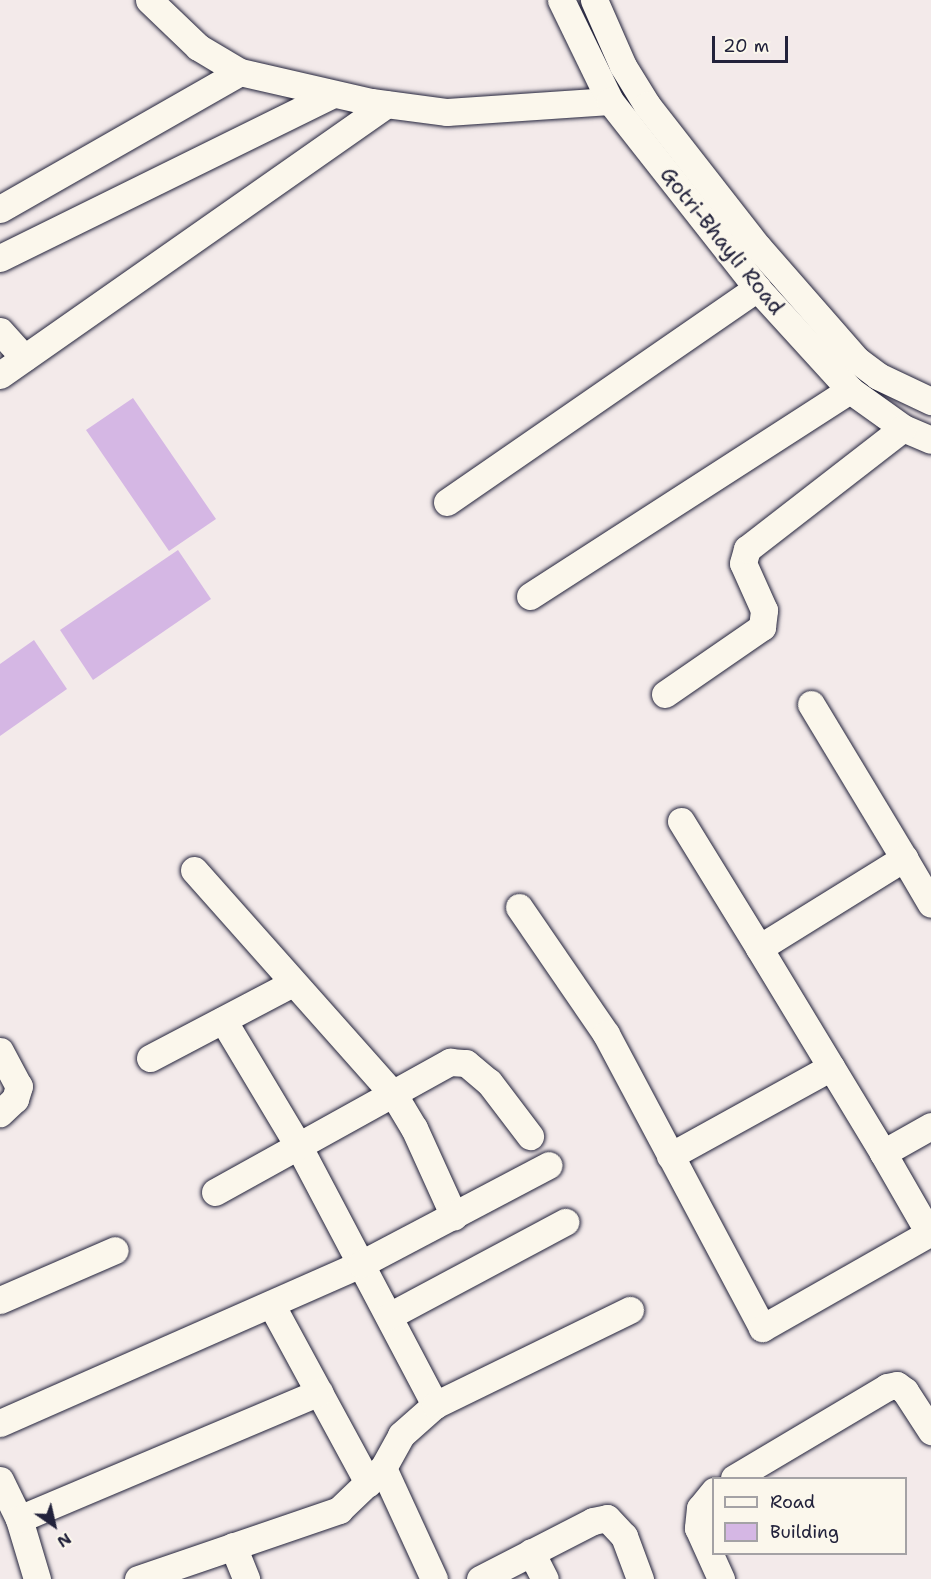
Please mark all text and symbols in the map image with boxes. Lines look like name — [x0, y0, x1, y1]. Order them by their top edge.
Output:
scale bar — [715, 24, 792, 62]
text: 20 m — [723, 34, 769, 58]
street label: Gotri-Bhayli Road — [655, 162, 789, 320]
legend — [712, 1477, 907, 1555]
text: Road — [770, 1490, 815, 1514]
north arrow — [24, 1495, 84, 1555]
text: Building — [770, 1520, 839, 1544]
text: N — [53, 1528, 75, 1553]

